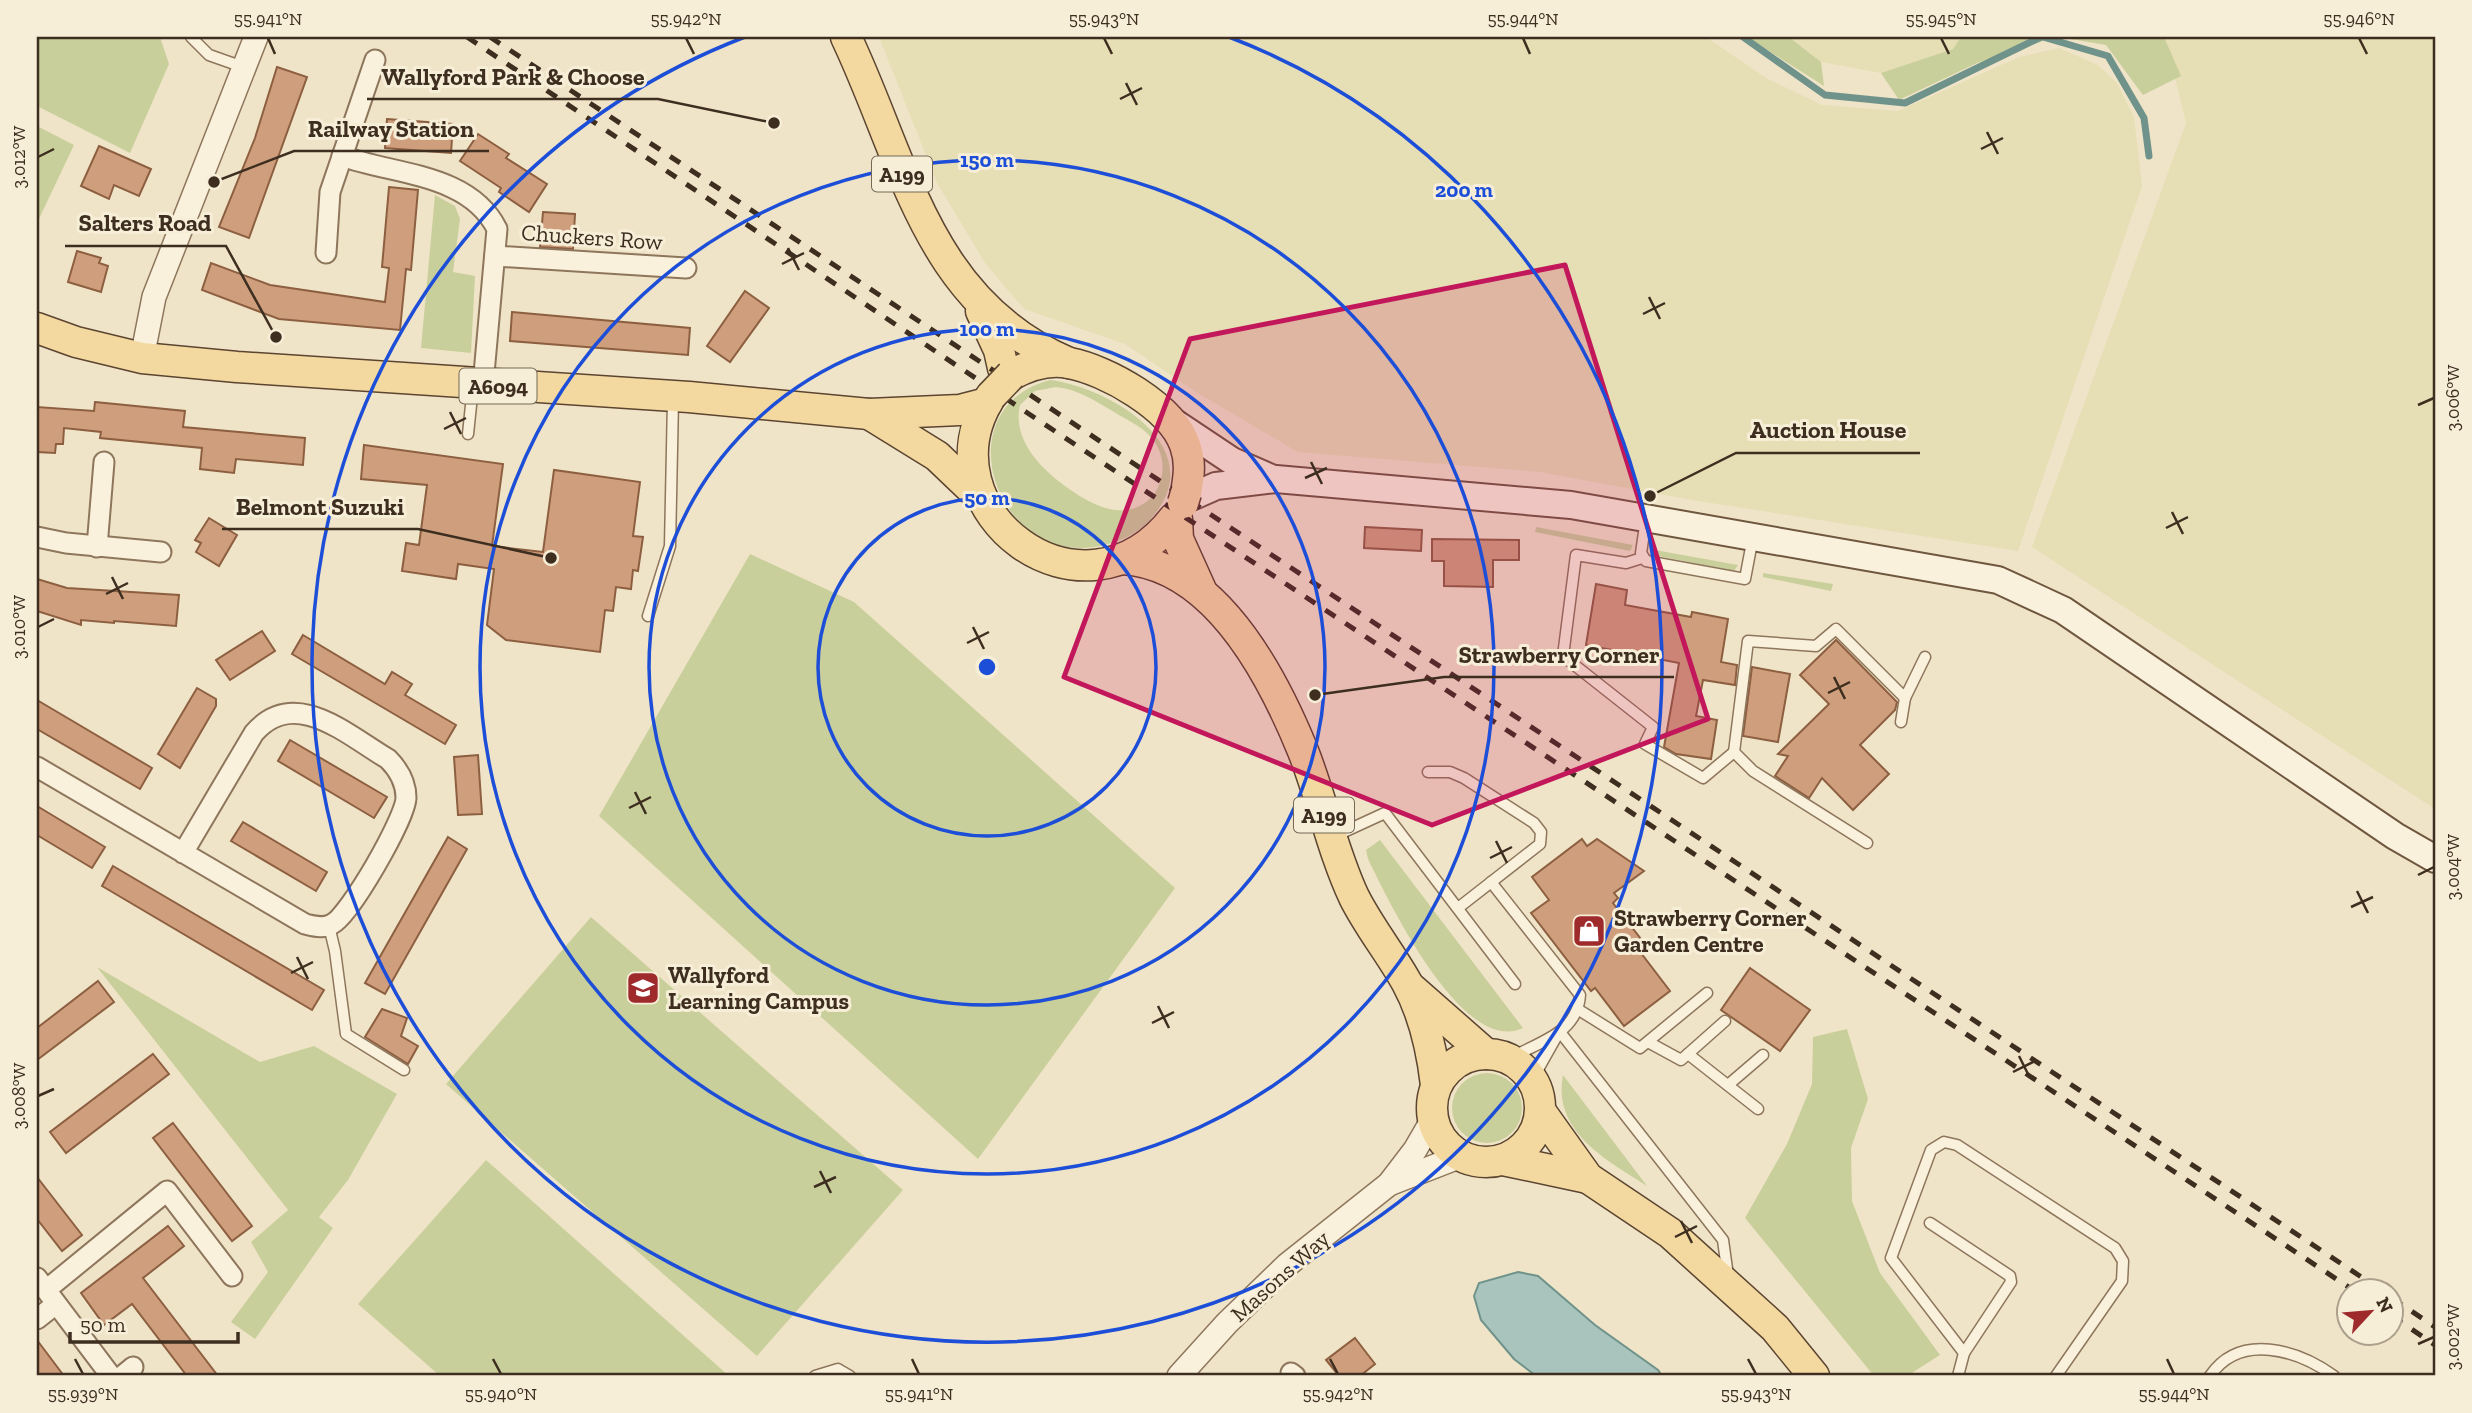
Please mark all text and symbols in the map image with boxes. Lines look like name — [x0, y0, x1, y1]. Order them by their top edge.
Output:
text: 55.941°N — [234, 8, 302, 30]
text: 55.942°N — [650, 8, 722, 30]
text: 55.943°N — [1069, 8, 1139, 30]
text: 55.944°N — [1487, 8, 1559, 30]
text: 55.945°N — [1905, 8, 1977, 30]
text: 55.946°N — [2323, 8, 2395, 30]
callout: Wallyford Park & Choose — [367, 54, 658, 99]
text: Wallyford Park & Choose — [381, 62, 645, 91]
callout: Railway Station — [294, 106, 489, 151]
text: Railway Station — [308, 114, 474, 143]
text: 3.012°W — [8, 125, 30, 188]
text: 150 m — [960, 147, 1015, 172]
road number: A199 — [872, 156, 932, 192]
text: 200 m — [1435, 177, 1493, 202]
callout: Salters Road — [65, 201, 226, 246]
text: Salters Road — [78, 208, 212, 237]
street label: Chuckers Row — [520, 218, 664, 256]
text: 100 m — [960, 316, 1015, 341]
text: 3.006°W — [2442, 365, 2464, 431]
road number: A6094 — [460, 368, 536, 404]
callout: Auction House — [1736, 408, 1920, 453]
text: Auction House — [1750, 415, 1907, 444]
callout: Belmont Suzuki — [222, 484, 418, 529]
text: 50 m — [964, 485, 1010, 510]
text: Belmont Suzuki — [236, 492, 404, 521]
text: 3.010°W — [8, 595, 30, 659]
callout: Strawberry Corner — [1444, 632, 1674, 677]
text: Strawberry Corner — [1458, 640, 1660, 669]
centre of rings — [975, 655, 999, 679]
road number: A199 — [1294, 798, 1354, 832]
text: 3.004°W — [2442, 834, 2464, 900]
place label: Strawberry Corner Garden Centre — [1614, 904, 1807, 958]
shop icon: Strawberry Corner Garden Centre — [1570, 912, 1608, 950]
place label: Wallyford Learning Campus — [668, 961, 849, 1015]
school or university icon: Wallyford Learning Campus — [624, 969, 662, 1007]
text: 3.008°W — [8, 1062, 30, 1129]
street label: Masons Way — [1225, 1224, 1335, 1328]
north arrow — [2336, 1276, 2406, 1346]
text: N — [2371, 1293, 2398, 1316]
scale bar — [70, 1301, 238, 1345]
text: 3.002°W — [2442, 1304, 2464, 1370]
text: 50 m — [80, 1312, 126, 1337]
text: 55.939°N — [48, 1383, 118, 1405]
text: 55.940°N — [465, 1383, 537, 1405]
text: 55.941°N — [885, 1383, 953, 1405]
text: 55.942°N — [1302, 1383, 1374, 1405]
text: 55.943°N — [1721, 1383, 1791, 1405]
text: 55.944°N — [2138, 1383, 2210, 1405]

